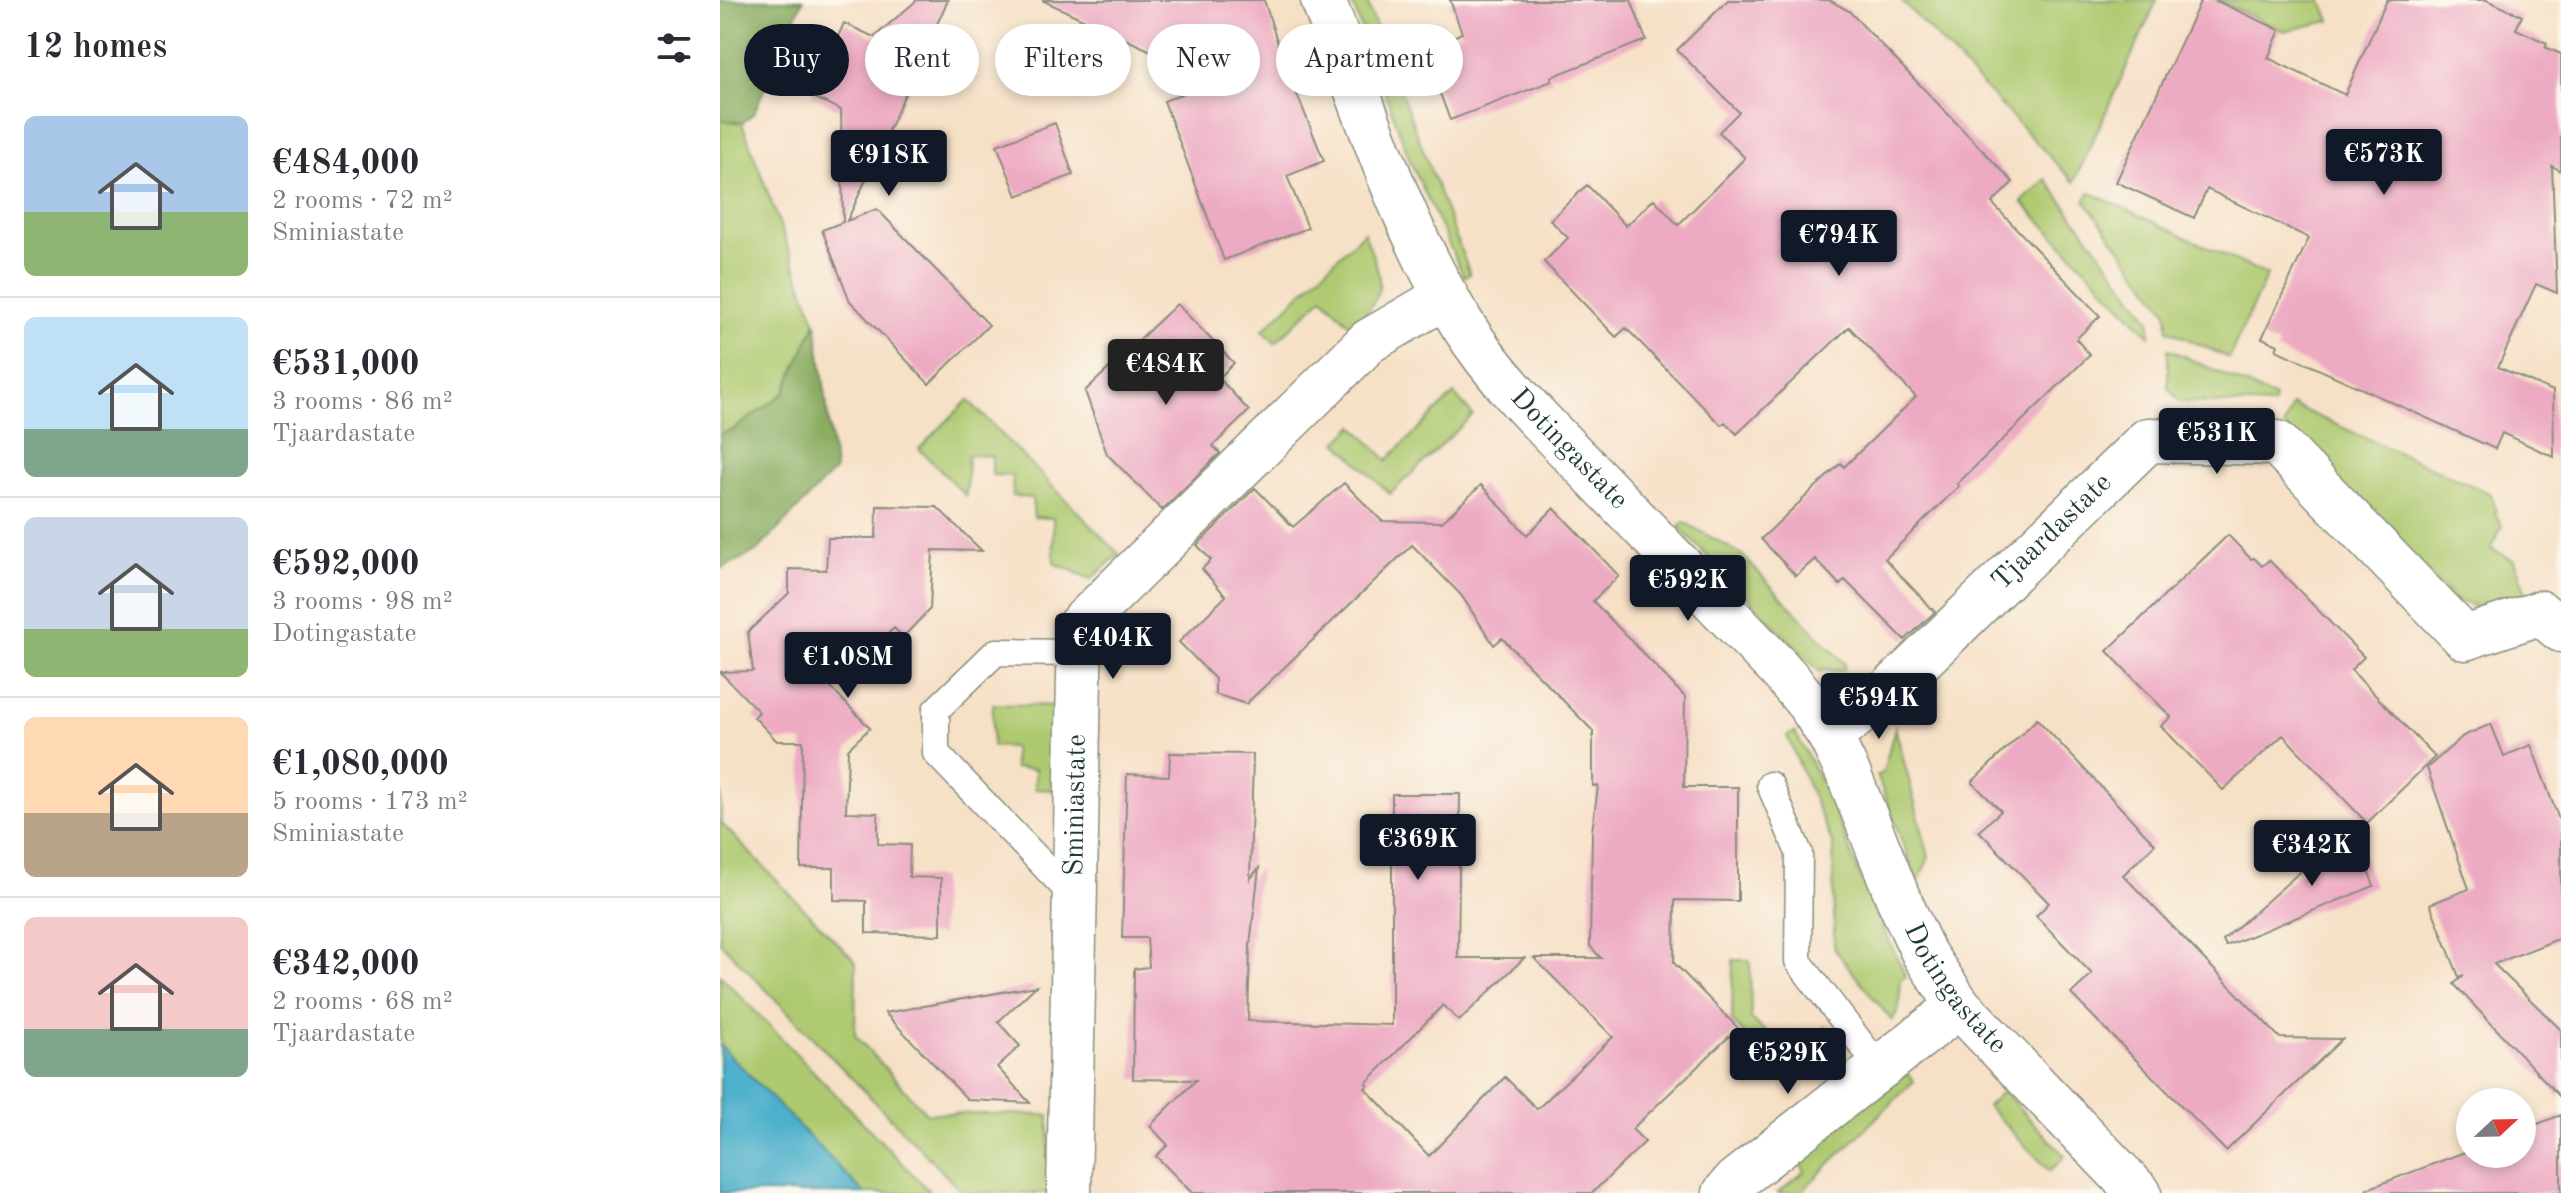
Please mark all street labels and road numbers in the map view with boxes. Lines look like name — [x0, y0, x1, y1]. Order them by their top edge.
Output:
street label: Dotingastate — [1504, 384, 1633, 515]
street label: Tjaardastate — [1987, 469, 2118, 596]
street label: Sminiastate — [1061, 734, 1092, 876]
street label: Dotingastate — [1898, 919, 2011, 1060]

